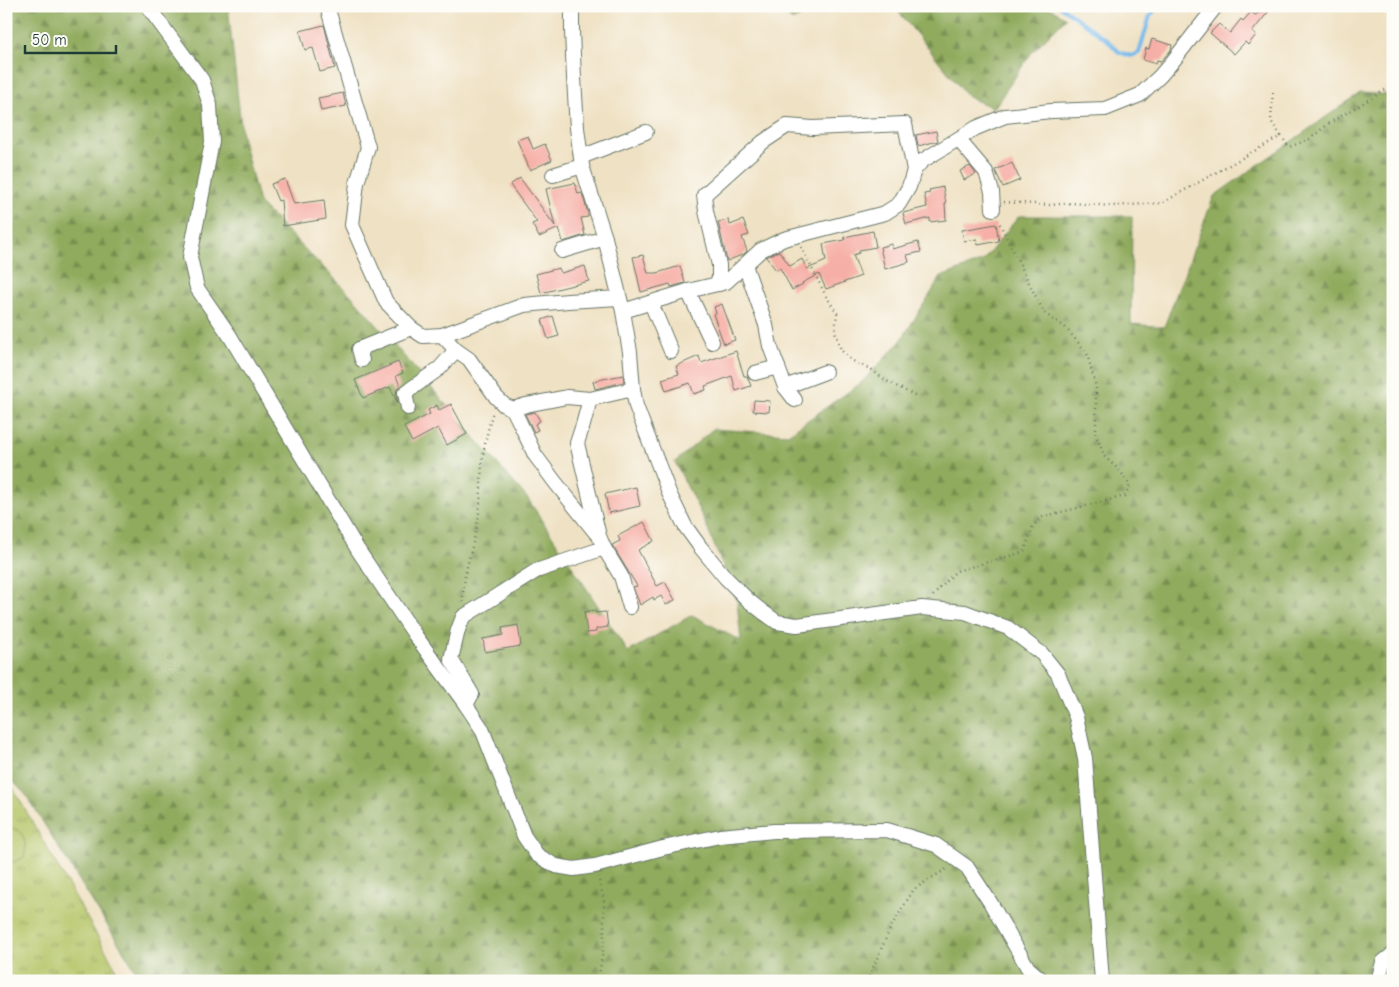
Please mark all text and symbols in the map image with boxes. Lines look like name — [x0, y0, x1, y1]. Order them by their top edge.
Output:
scale bar — [25, 22, 116, 54]
text: 50 m — [32, 31, 67, 49]

